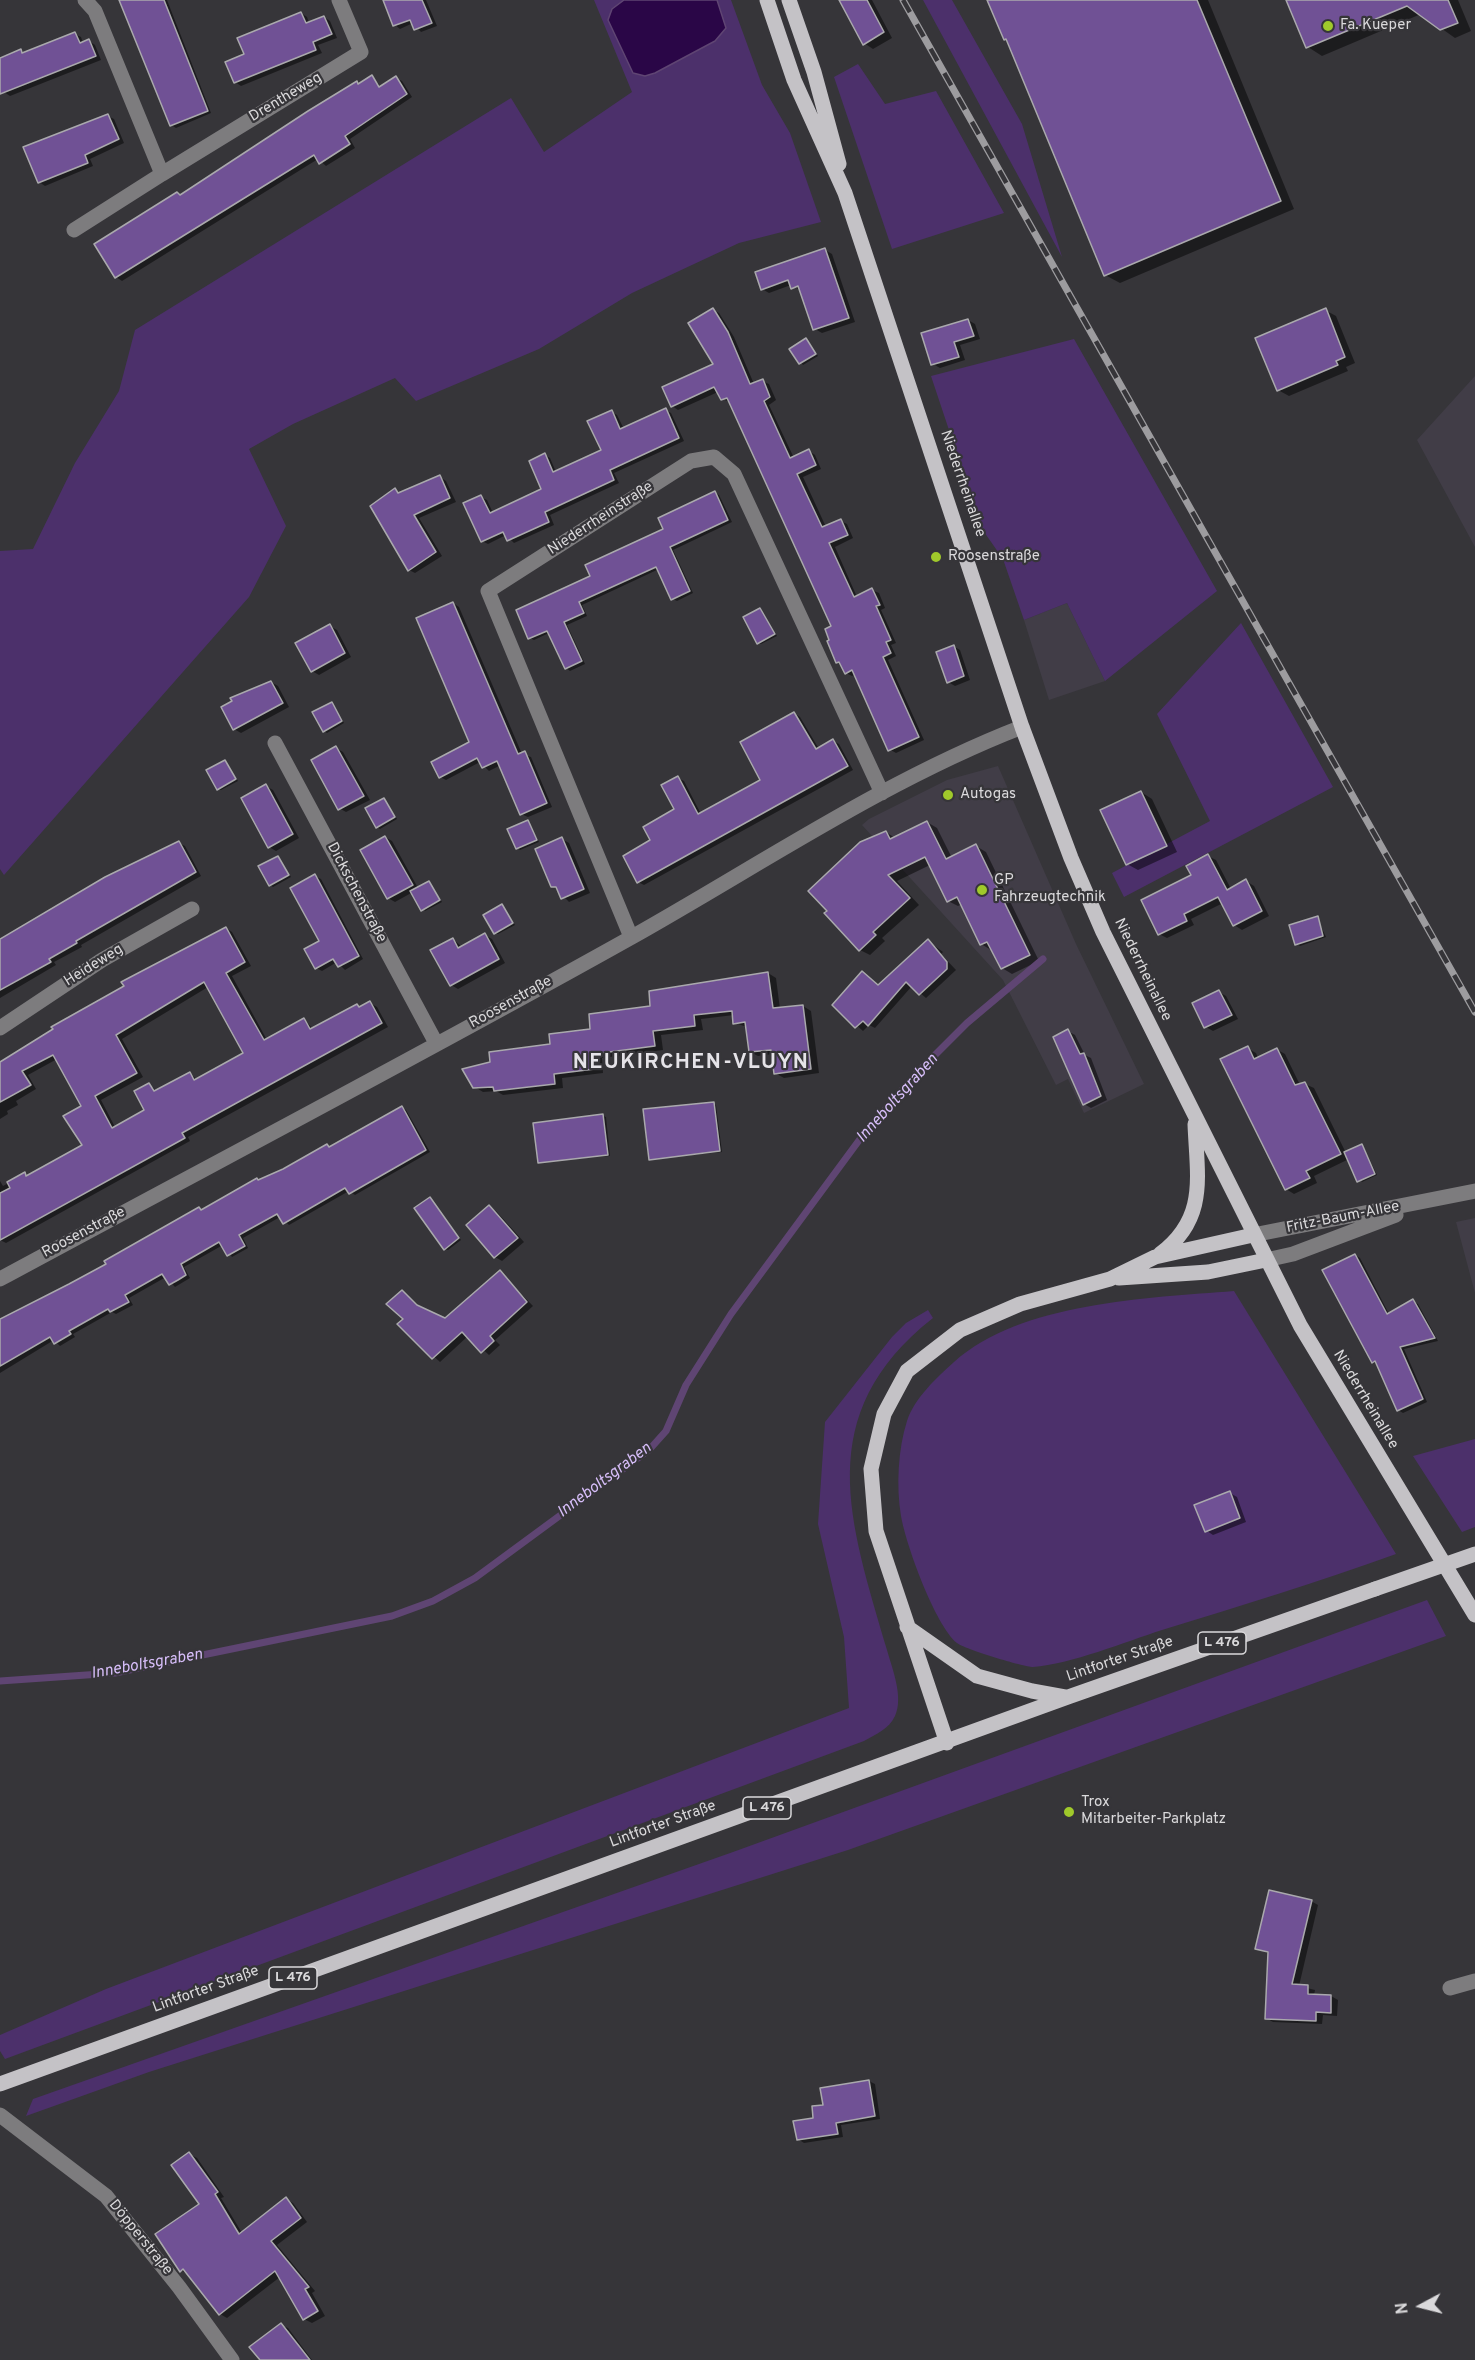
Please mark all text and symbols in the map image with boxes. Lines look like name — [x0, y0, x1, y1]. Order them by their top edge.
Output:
place label: Fa. Kueper — [1340, 17, 1411, 35]
marker: Fa. Kueper — [1321, 19, 1335, 33]
street label: Drentheweg — [246, 69, 326, 127]
street label: Niederrheinallee — [935, 428, 989, 540]
street label: Niederrheinstraße — [545, 478, 657, 560]
place label: Roosenstraße — [948, 548, 1040, 566]
marker: Roosenstraße — [929, 550, 943, 564]
place label: Autogas — [960, 786, 1016, 804]
marker: Autogas — [941, 788, 955, 802]
street label: Dickschenstraße — [322, 840, 390, 946]
place label: GP Fahrzeugtechnik — [994, 872, 1106, 907]
marker: GP Fahrzeugtechnik — [975, 883, 989, 897]
street label: Niederrheinallee — [1109, 916, 1175, 1024]
street label: Heideweg — [61, 941, 127, 991]
street label: Roosenstraße — [467, 973, 555, 1033]
district label: NEUKIRCHEN-VLUYN — [573, 1051, 809, 1077]
water label: Inneboltsgraben — [853, 1051, 943, 1147]
street label: Fritz-Baum-Allee — [1285, 1198, 1401, 1238]
street label: Roosenstraße — [39, 1204, 129, 1262]
street label: Niederrheinallee — [1328, 1347, 1402, 1453]
water label: Inneboltsgraben — [554, 1439, 656, 1523]
road number: L 476 — [1198, 1632, 1246, 1654]
street label: Lintforter Straße — [1064, 1633, 1176, 1687]
water label: Inneboltsgraben — [90, 1646, 204, 1684]
place label: Trox Mitarbeiter-Parkplatz — [1081, 1794, 1226, 1829]
street label: Lintforter Straße — [607, 1797, 719, 1853]
road number: L 476 — [743, 1797, 791, 1819]
marker: Trox Mitarbeiter-Parkplatz — [1062, 1805, 1076, 1819]
street label: Lintforter Straße — [150, 1962, 262, 2018]
road number: L 476 — [269, 1967, 317, 1989]
street label: Döpperstraße — [104, 2197, 176, 2279]
north arrow — [1391, 2276, 1451, 2336]
text: N — [1393, 2301, 1414, 2315]

